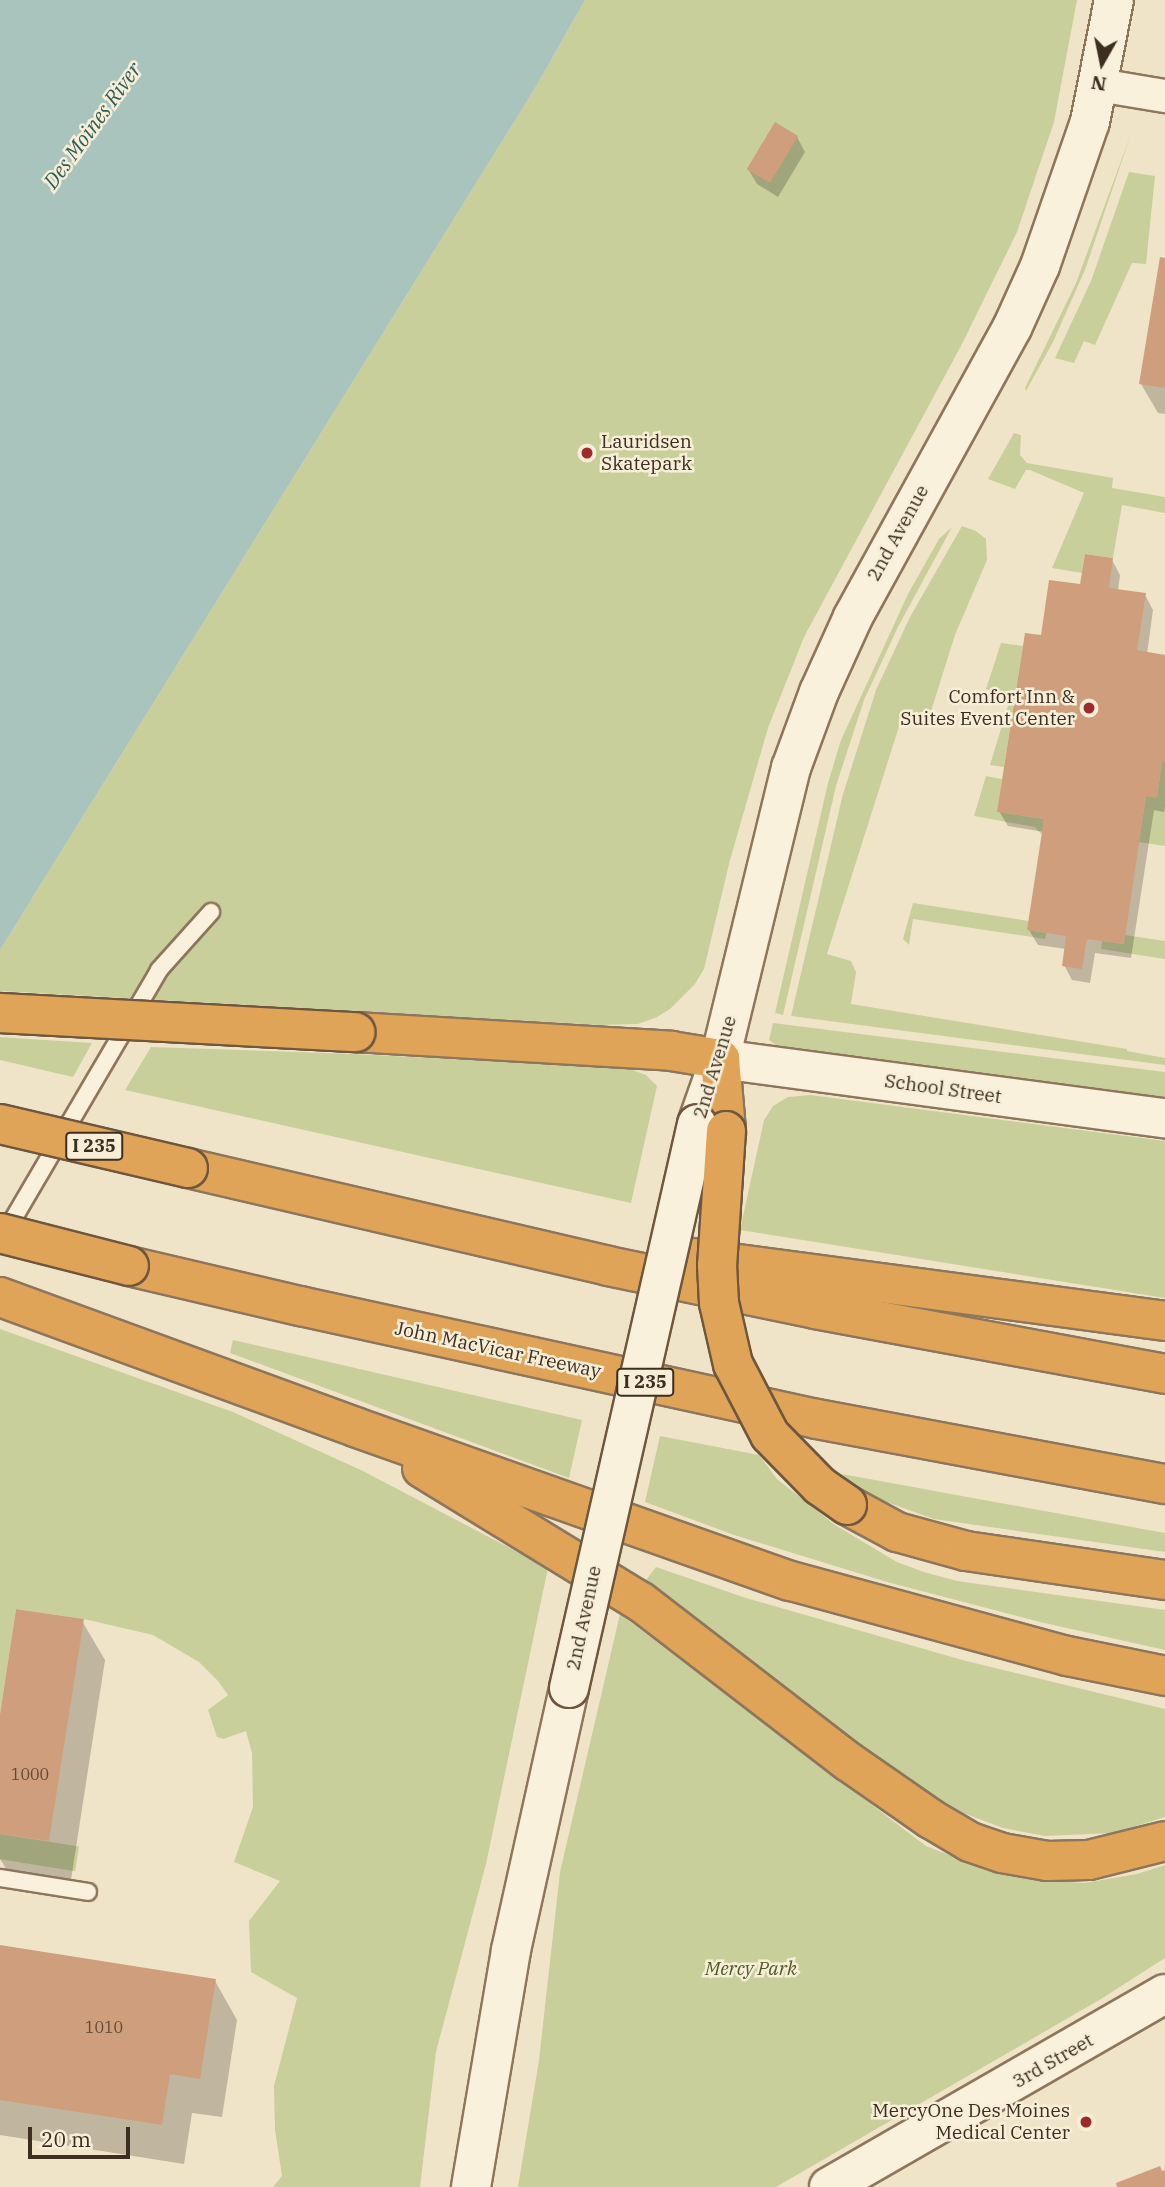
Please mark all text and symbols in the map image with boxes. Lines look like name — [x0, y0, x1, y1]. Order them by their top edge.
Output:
north arrow — [1067, 28, 1137, 98]
water label: Des Moines River — [38, 57, 146, 193]
text: N — [1089, 71, 1108, 97]
place label: Lauridsen Skatepark — [601, 431, 692, 475]
marker: Lauridsen Skatepark — [579, 445, 595, 461]
street label: 2nd Avenue — [862, 481, 934, 585]
place label: Comfort Inn & Suites Event Center — [900, 686, 1075, 730]
marker: Comfort Inn & Suites Event Center — [1081, 700, 1097, 716]
street label: 2nd Avenue — [689, 1013, 741, 1121]
street label: School Street — [883, 1070, 1003, 1108]
road number: I 235 — [64, 1132, 124, 1161]
street label: John MacVicar Freeway — [393, 1317, 603, 1383]
road number: I 235 — [615, 1367, 675, 1396]
street label: 2nd Avenue — [562, 1564, 606, 1672]
house number: 1000 — [11, 1764, 49, 1784]
park label: Mercy Park — [705, 1958, 797, 1980]
house number: 1010 — [85, 2017, 123, 2037]
street label: 3rd Street — [1009, 2029, 1097, 2093]
place label: MercyOne Des Moines Medical Center — [872, 2100, 1070, 2144]
marker: MercyOne Des Moines Medical Center — [1076, 2112, 1096, 2132]
scale bar — [32, 2114, 133, 2158]
text: 20 m — [41, 2125, 91, 2153]

